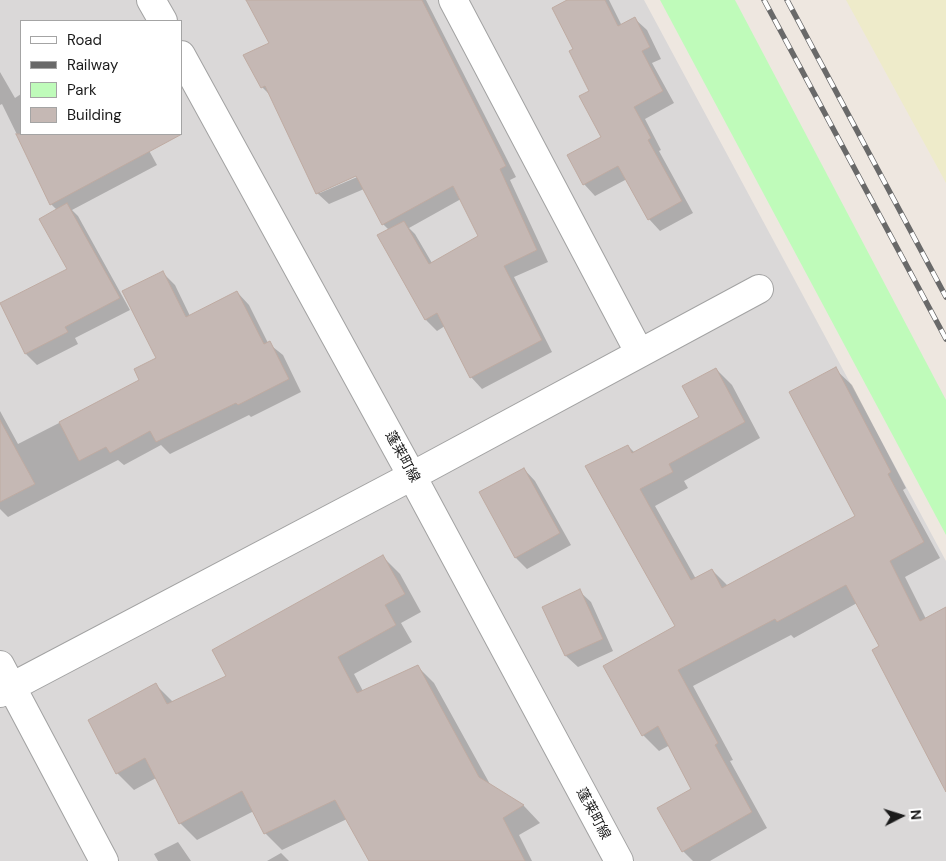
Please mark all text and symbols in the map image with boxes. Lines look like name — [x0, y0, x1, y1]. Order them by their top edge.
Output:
legend — [20, 20, 182, 135]
text: Road — [67, 30, 102, 50]
text: Railway — [67, 55, 118, 75]
text: Park — [67, 80, 97, 100]
text: Building — [67, 105, 122, 125]
street label: 蓬莱町線 — [381, 428, 423, 486]
street label: 蓬莱町線 — [572, 785, 614, 843]
north arrow — [876, 791, 926, 841]
text: N — [907, 809, 925, 821]

